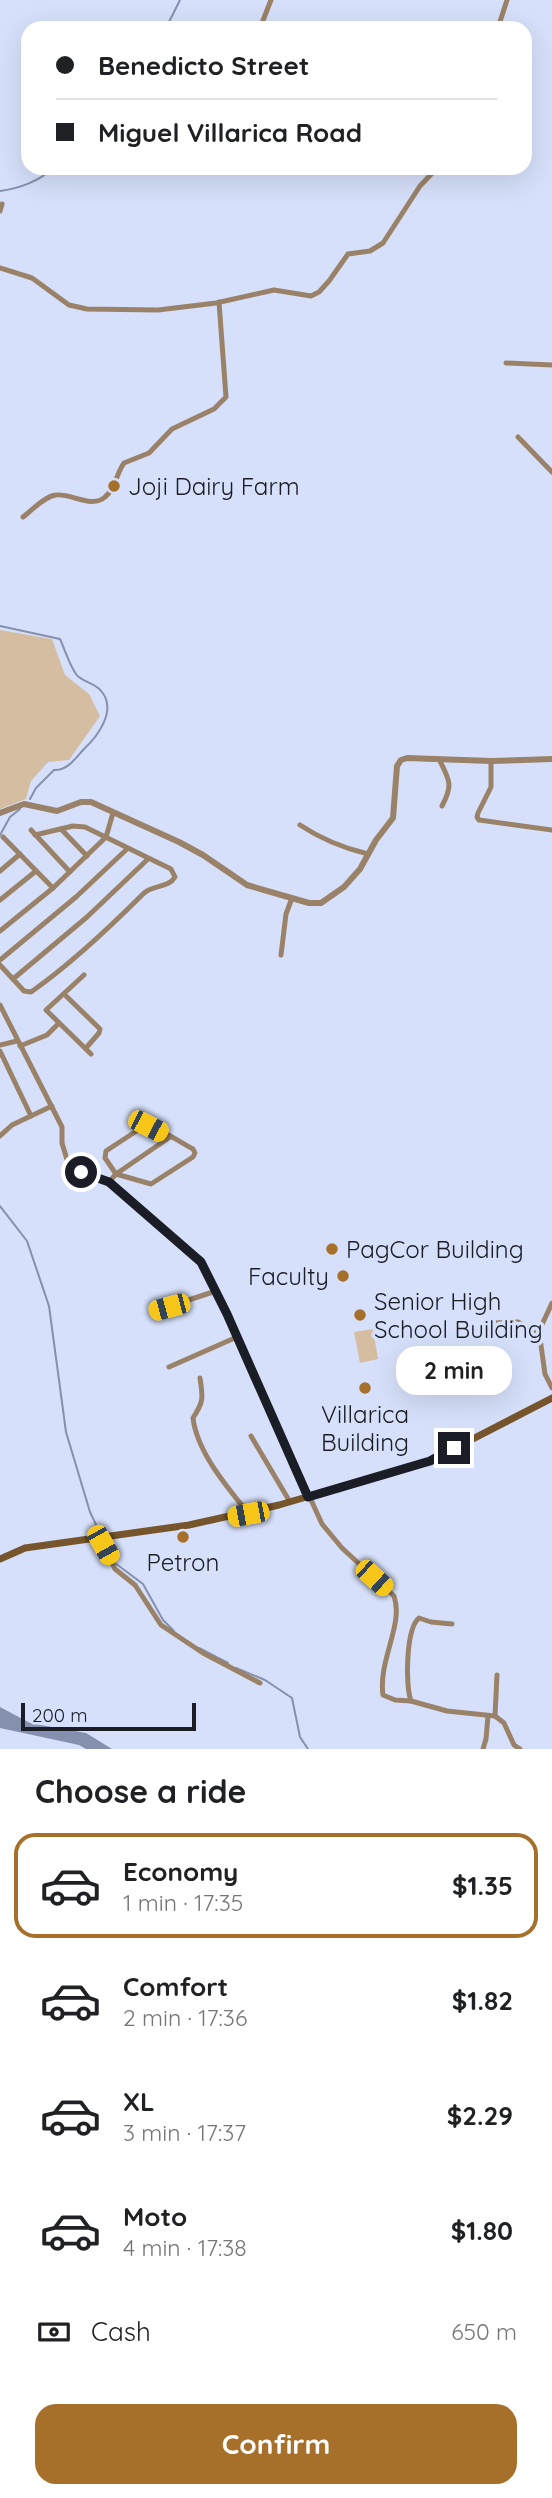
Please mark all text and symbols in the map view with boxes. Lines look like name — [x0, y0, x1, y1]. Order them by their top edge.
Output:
text: Benedicto Street — [98, 49, 309, 82]
text: Miguel Villarica Road — [98, 116, 362, 149]
place label: Joji Dairy Farm — [128, 471, 300, 501]
marker: Joji Dairy Farm — [106, 478, 122, 494]
car — [125, 1107, 172, 1145]
route start — [65, 1156, 97, 1188]
place label: PagCor Building — [346, 1234, 524, 1264]
marker: PagCor Building — [324, 1241, 340, 1257]
place label: Faculty — [248, 1261, 329, 1291]
marker: Faculty — [335, 1268, 351, 1284]
place label: Senior High School Building — [374, 1286, 543, 1344]
car — [146, 1291, 193, 1323]
marker: Senior High School Building — [352, 1307, 368, 1323]
callout: 2 min — [396, 1346, 512, 1396]
text: 2 min — [424, 1356, 484, 1385]
marker: Villarica Building — [357, 1380, 373, 1396]
place label: Villarica Building — [321, 1399, 409, 1457]
route end — [438, 1432, 470, 1464]
car — [226, 1500, 271, 1528]
car — [84, 1522, 123, 1568]
marker: Petron — [175, 1529, 191, 1545]
place label: Petron — [147, 1547, 219, 1577]
car — [352, 1556, 397, 1600]
scale bar — [21, 1700, 196, 1732]
text: 200 m — [32, 1703, 88, 1727]
text: Choose a ride — [35, 1771, 247, 1811]
icon: car — [39, 1854, 102, 1917]
text: Economy — [123, 1855, 238, 1888]
text: $1.35 — [452, 1869, 513, 1902]
text: 1 min · 17:35 — [123, 1888, 243, 1917]
icon: car — [39, 1969, 102, 2032]
text: Comfort — [123, 1970, 228, 2003]
text: $1.82 — [452, 1984, 513, 2017]
text: 2 min · 17:36 — [123, 2003, 247, 2032]
icon: car — [39, 2084, 102, 2147]
text: XL — [123, 2085, 155, 2118]
text: $2.29 — [447, 2099, 513, 2132]
text: 3 min · 17:37 — [123, 2118, 246, 2147]
icon: car — [39, 2199, 102, 2262]
text: Moto — [123, 2200, 187, 2233]
text: $1.80 — [451, 2214, 513, 2247]
text: 4 min · 17:38 — [123, 2233, 247, 2262]
icon: cash — [35, 2313, 73, 2351]
text: Cash — [91, 2315, 151, 2348]
text: 650 m — [451, 2317, 517, 2346]
button: Confirm — [35, 2404, 517, 2484]

